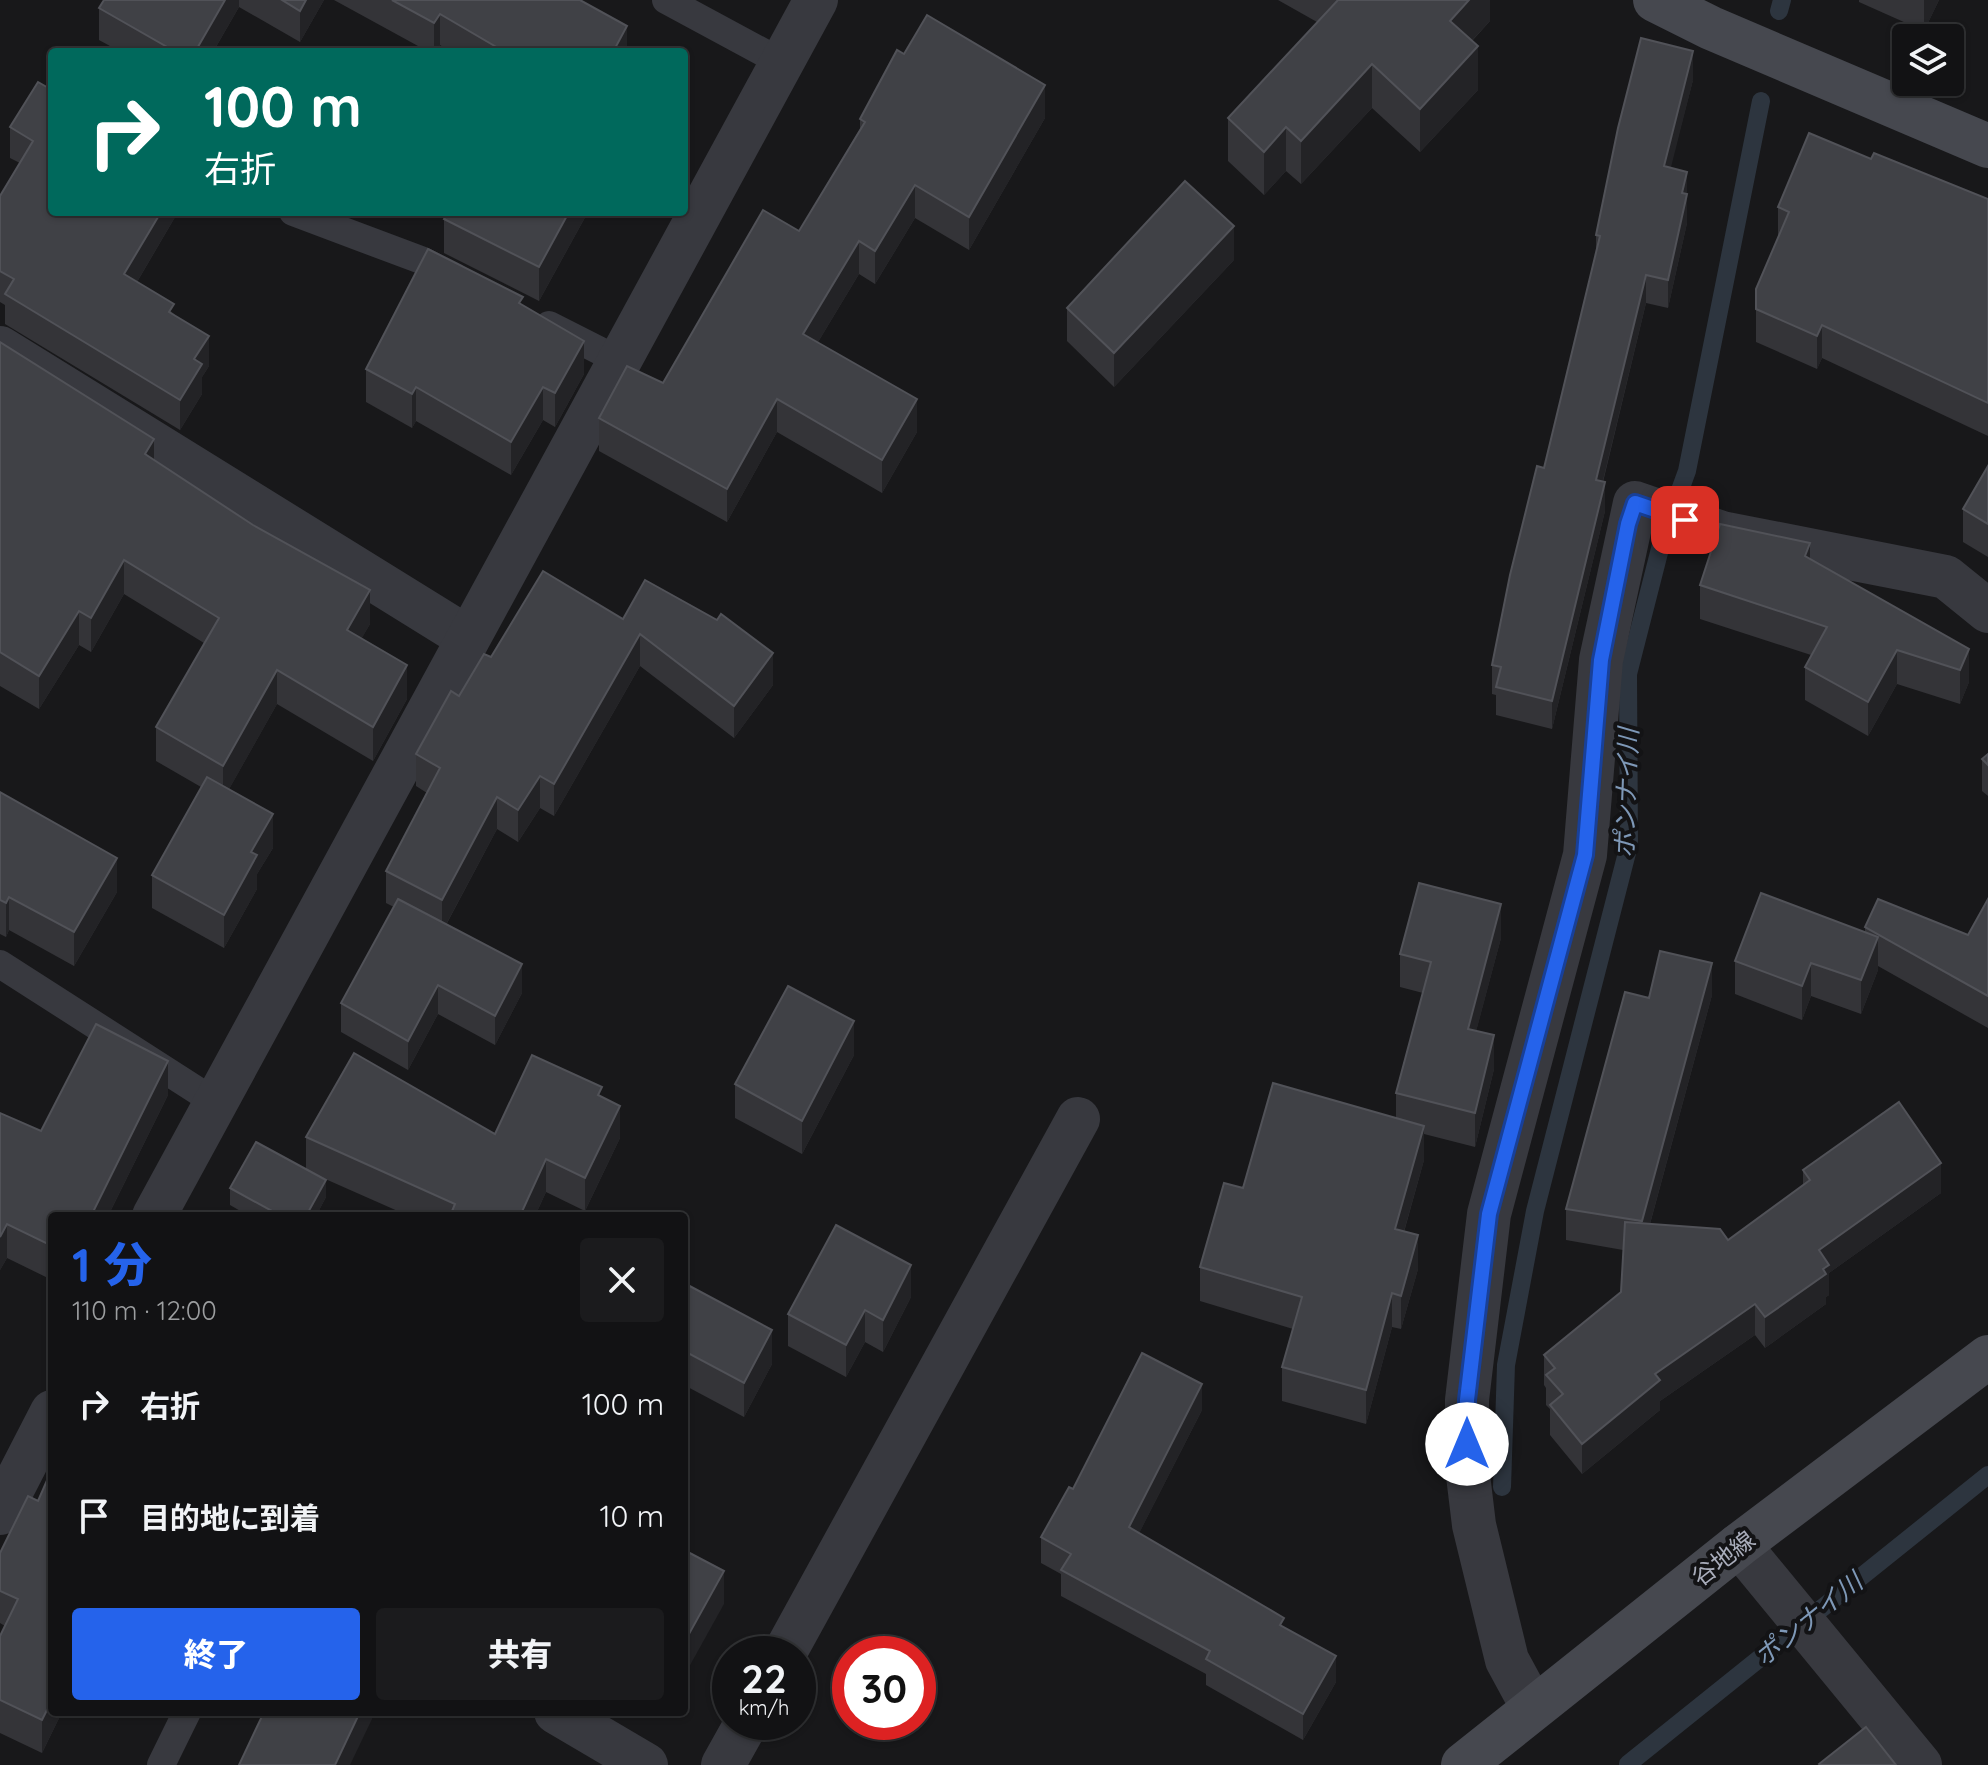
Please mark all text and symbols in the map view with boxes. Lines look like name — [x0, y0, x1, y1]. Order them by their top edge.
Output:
map controls — [1892, 24, 1964, 96]
button: layers — [1892, 24, 1964, 96]
text: 100 m — [204, 71, 362, 141]
icon: right — [72, 80, 176, 184]
text: 右折 — [204, 146, 276, 191]
pin — [1651, 486, 1719, 554]
icon: arrive — [1663, 498, 1707, 542]
water label: ポンナイ川 — [1607, 724, 1645, 859]
text: 1 分 — [72, 1234, 152, 1294]
button: close — [580, 1238, 664, 1322]
text: 110 m · 12:00 — [72, 1294, 217, 1327]
icon: right — [72, 1382, 116, 1426]
text: 100 m — [582, 1385, 664, 1423]
text: 右折 — [140, 1387, 200, 1425]
position arrow — [1425, 1402, 1509, 1486]
icon: arrive — [72, 1494, 116, 1538]
text: 10 m — [600, 1497, 664, 1535]
text: 目的地に到着 — [140, 1499, 320, 1537]
street label: 谷地線 — [1685, 1524, 1761, 1592]
water label: ポンナイ川 — [1747, 1563, 1871, 1673]
button: 終了 — [72, 1608, 360, 1700]
button: 共有 — [376, 1608, 664, 1700]
speed limit sign: 30 — [832, 1636, 936, 1740]
text: 22 — [741, 1653, 787, 1703]
text: km/h — [739, 1695, 789, 1720]

